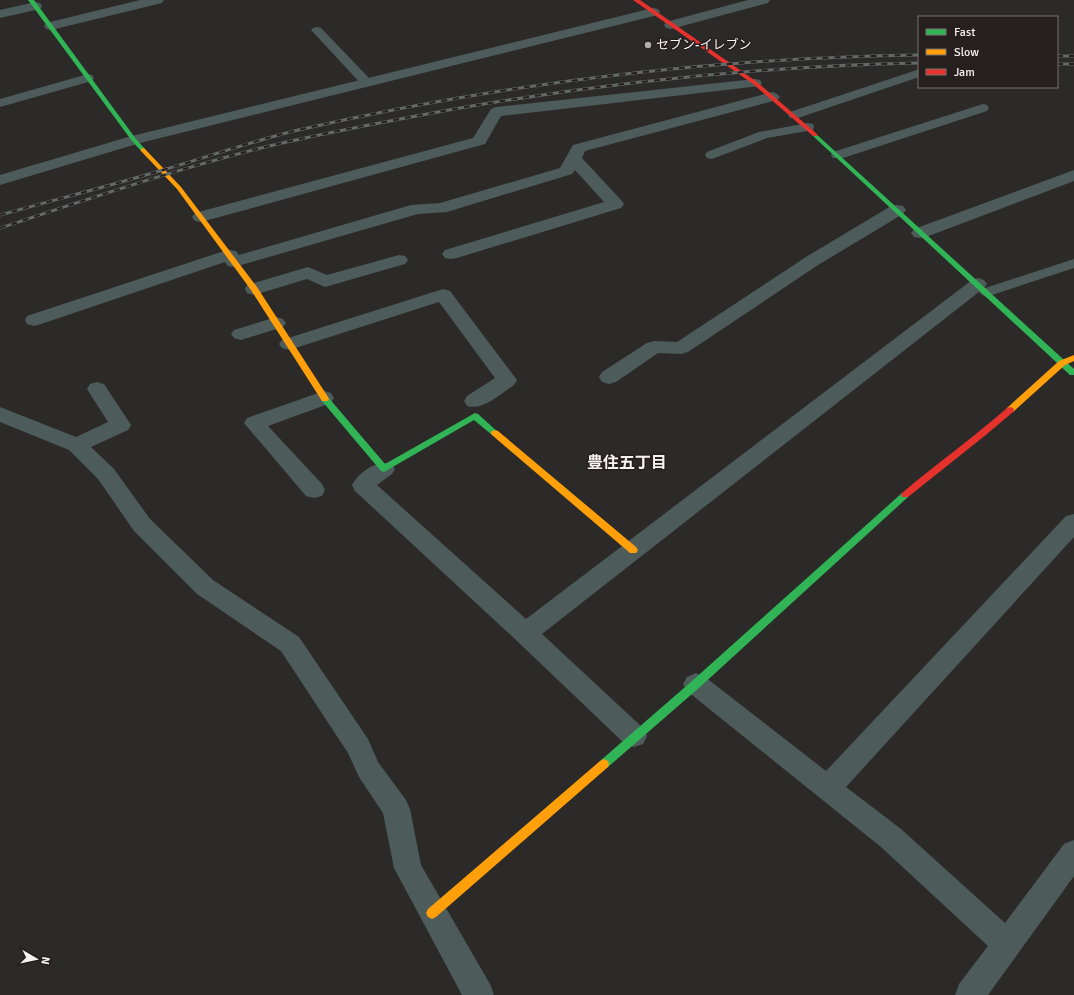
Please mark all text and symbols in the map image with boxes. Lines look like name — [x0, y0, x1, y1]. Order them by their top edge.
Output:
legend — [918, 16, 1058, 88]
text: Fast — [954, 25, 975, 40]
place label: セブン-イレブン — [656, 37, 752, 53]
marker: セブン-イレブン — [643, 40, 653, 50]
text: Slow — [954, 45, 979, 60]
text: Jam — [954, 65, 975, 80]
district label: 豊住五丁目 — [587, 453, 667, 473]
north arrow — [16, 939, 56, 979]
text: N — [38, 956, 52, 965]

